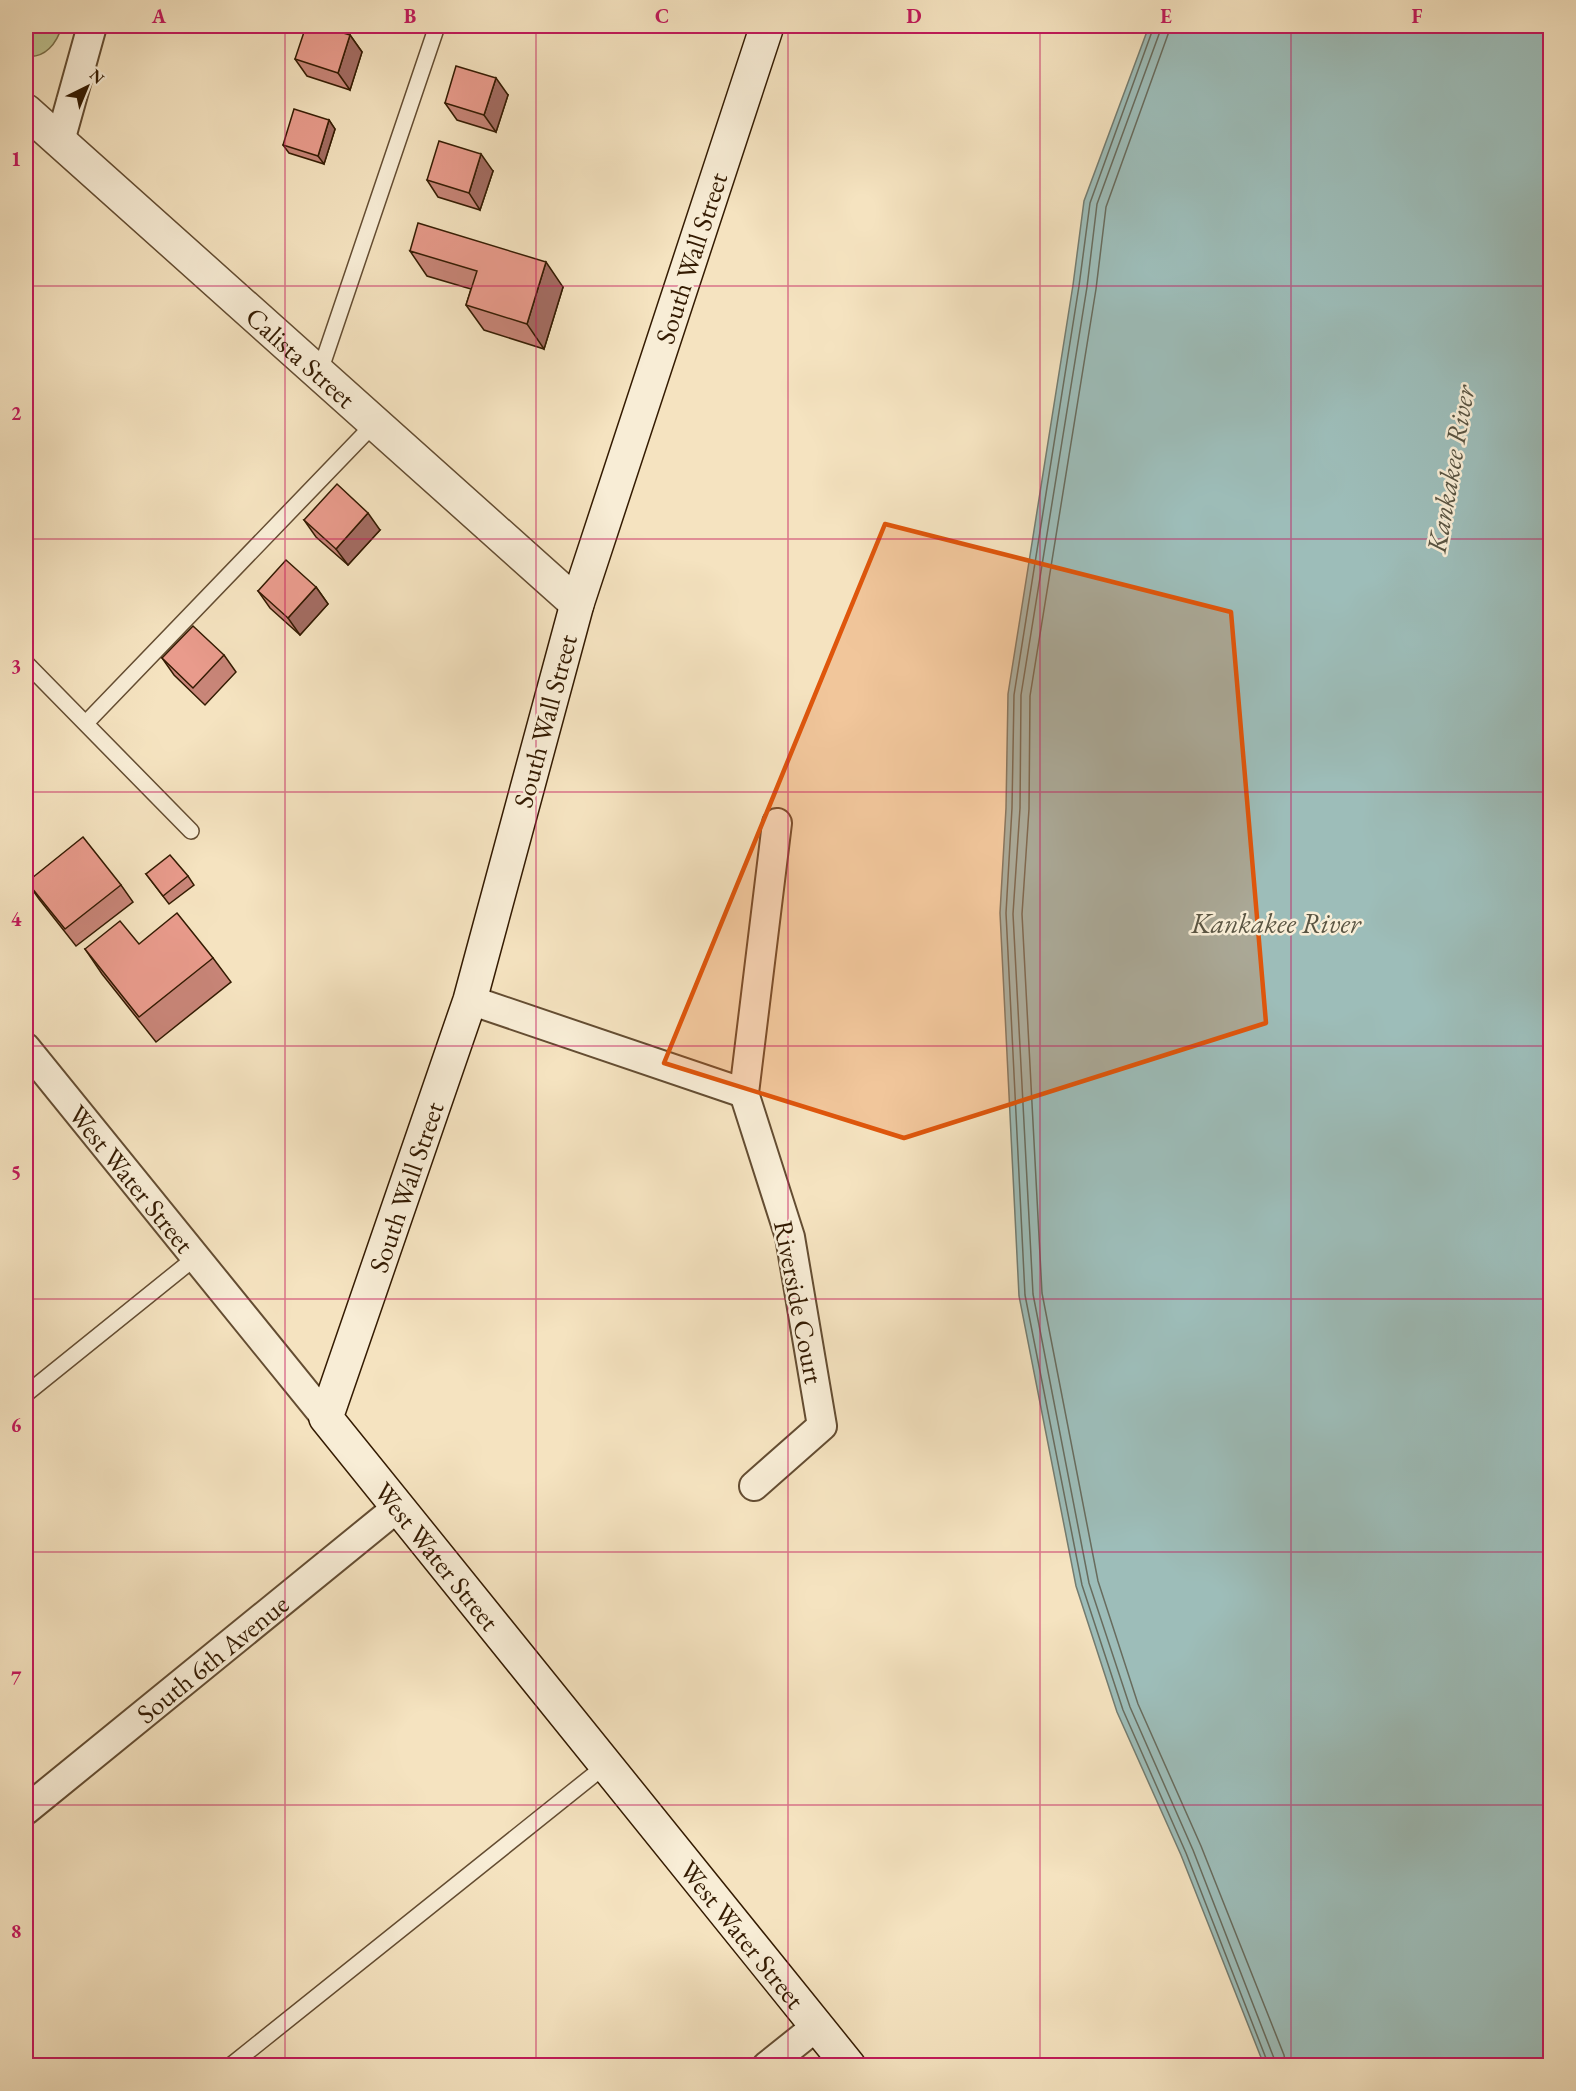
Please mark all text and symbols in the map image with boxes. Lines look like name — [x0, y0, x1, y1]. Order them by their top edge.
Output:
text: A — [151, 3, 167, 29]
text: B — [404, 3, 416, 29]
text: C — [655, 3, 669, 29]
text: D — [906, 3, 922, 29]
text: E — [1160, 3, 1172, 29]
text: F — [1412, 3, 1423, 29]
north arrow — [57, 57, 117, 117]
text: N — [85, 64, 109, 89]
text: 1 — [11, 146, 21, 172]
street label: South Wall Street — [647, 167, 735, 348]
street label: Calista Street — [239, 299, 364, 416]
water label: Kankakee River — [1417, 381, 1483, 557]
text: 2 — [11, 400, 22, 426]
street label: South Wall Street — [505, 630, 585, 812]
text: 3 — [11, 653, 21, 679]
water label: Kankakee River — [1190, 905, 1362, 941]
text: 4 — [11, 906, 22, 932]
street label: South Wall Street — [360, 1096, 452, 1277]
street label: West Water Street — [61, 1097, 203, 1260]
text: 5 — [11, 1159, 21, 1185]
street label: Riverside Court — [766, 1217, 832, 1387]
text: 6 — [11, 1412, 22, 1438]
street label: West Water Street — [367, 1475, 508, 1638]
street label: South 6th Avenue — [129, 1586, 295, 1731]
text: 7 — [11, 1665, 22, 1691]
street label: West Water Street — [672, 1853, 813, 2016]
text: 8 — [11, 1918, 21, 1944]

